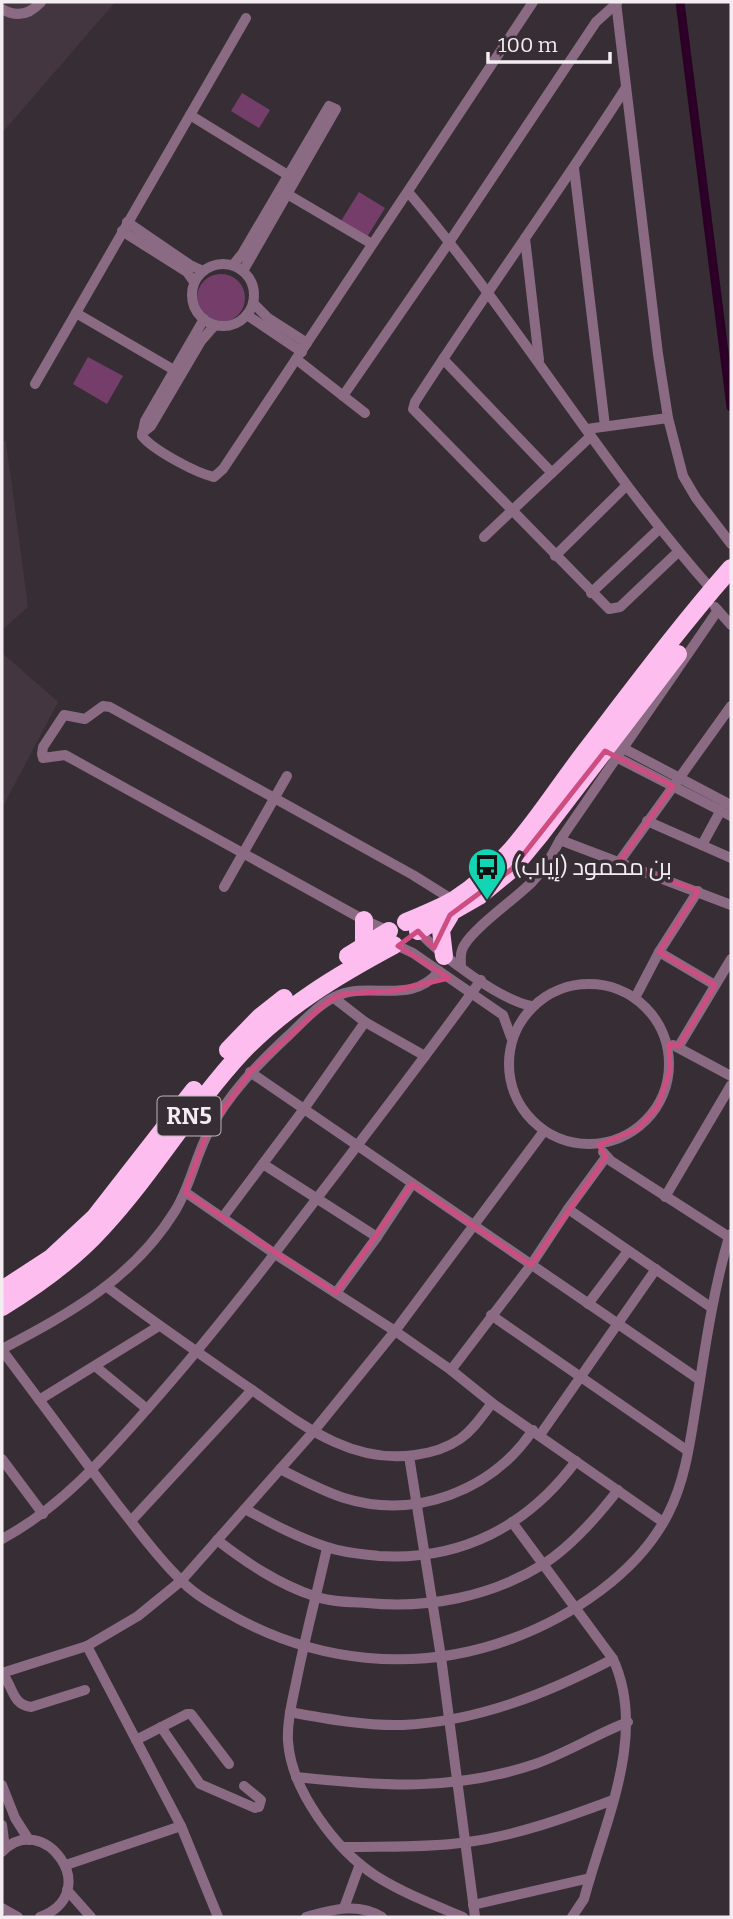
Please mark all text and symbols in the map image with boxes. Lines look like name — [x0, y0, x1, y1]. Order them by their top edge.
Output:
scale bar — [488, 21, 610, 65]
text: 100 m — [498, 32, 558, 58]
bus stop icon: بن محمود (إياب) — [466, 846, 508, 901]
place label: بن محمود (إياب) — [514, 853, 672, 882]
road number: RN5 — [158, 1096, 220, 1135]

